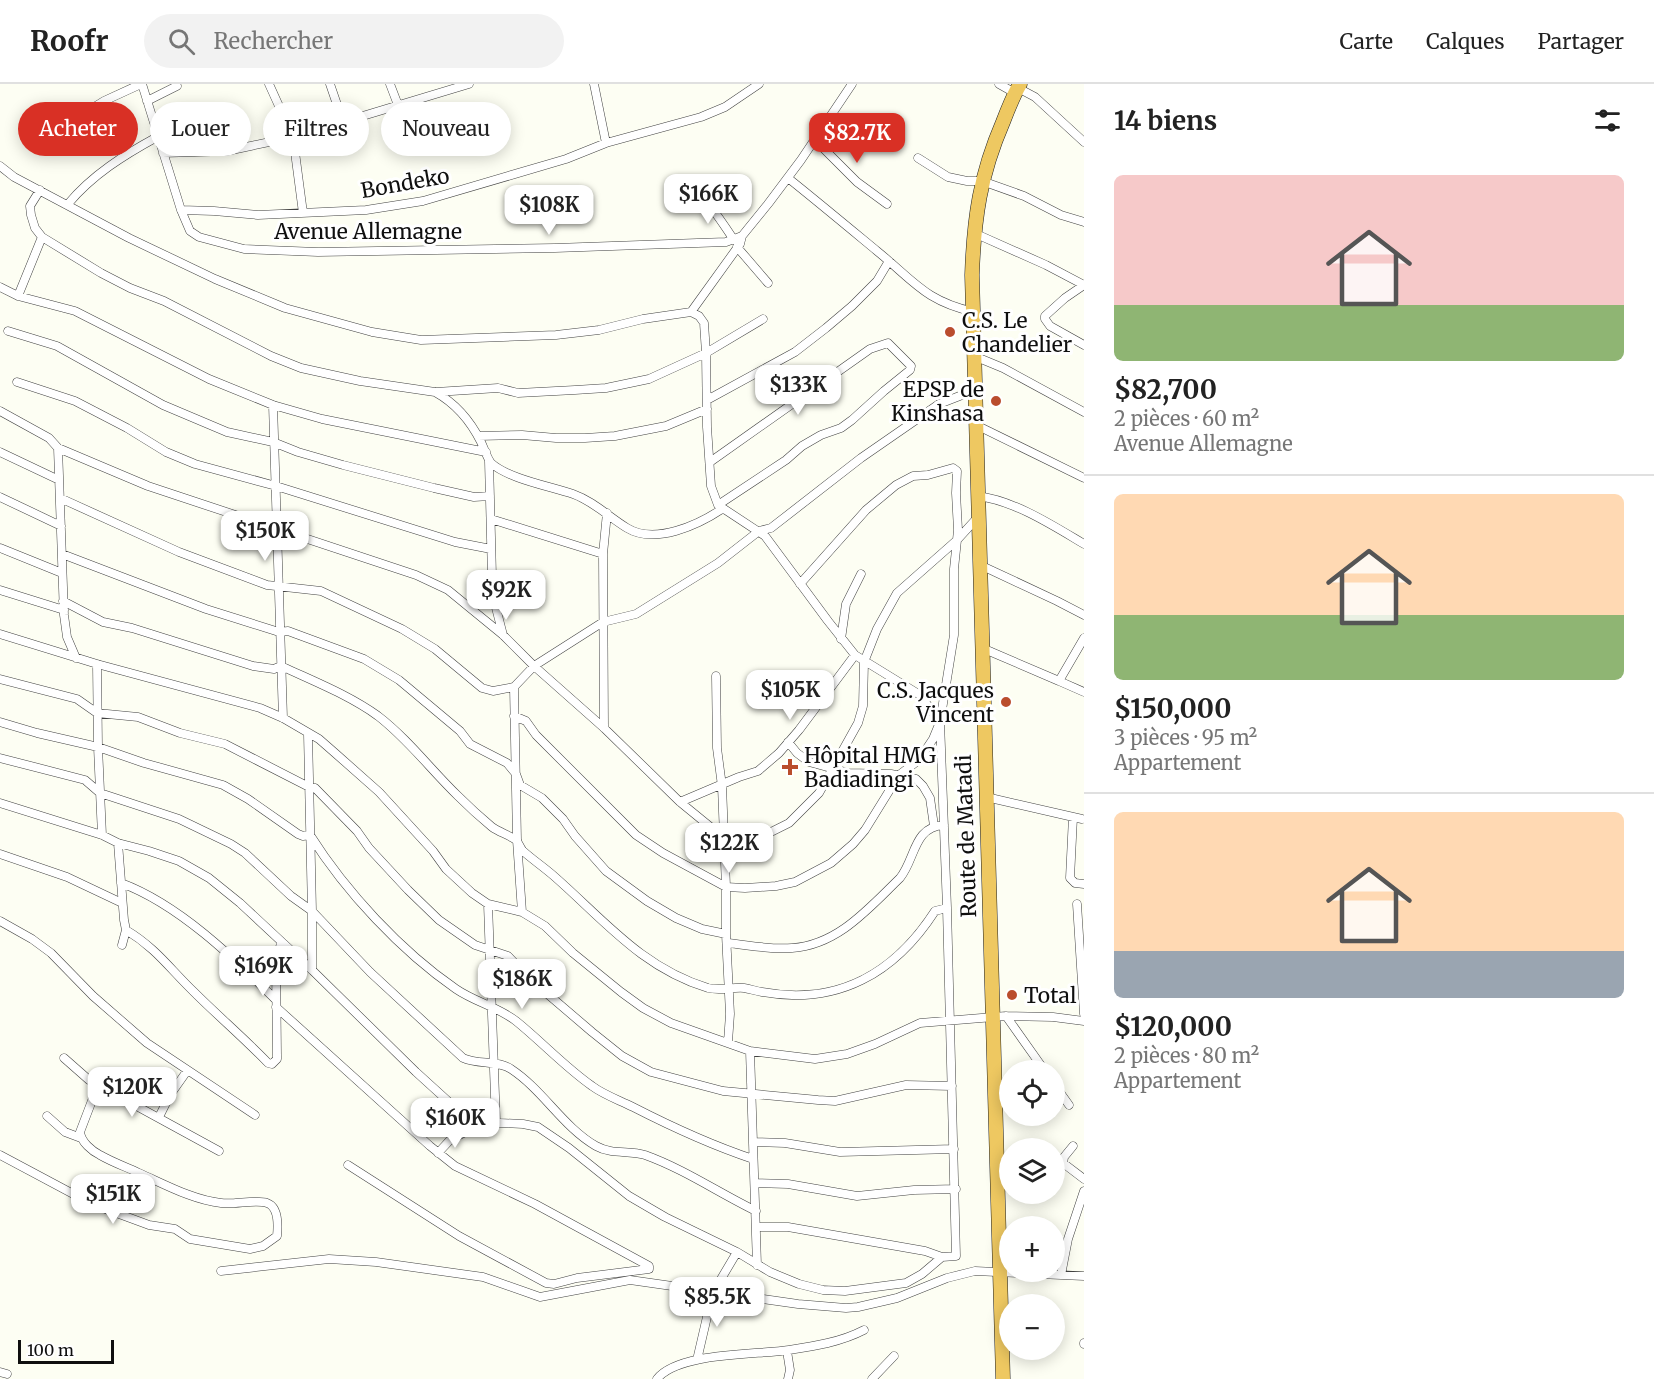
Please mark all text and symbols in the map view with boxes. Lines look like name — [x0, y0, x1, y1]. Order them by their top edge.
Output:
search box — [144, 14, 564, 68]
text: Roofr — [30, 23, 108, 59]
icon: search — [165, 25, 198, 58]
text: Rechercher — [213, 27, 333, 55]
text: Carte — [1340, 28, 1393, 55]
text: Calques — [1426, 28, 1505, 55]
text: Partager — [1538, 28, 1624, 55]
chip: Acheter — [18, 102, 138, 156]
chip: Louer — [150, 102, 251, 156]
chip: Filtres — [263, 102, 369, 156]
chip: Nouveau — [381, 102, 511, 156]
text: 14 biens — [1114, 104, 1217, 137]
icon: filters — [1591, 104, 1624, 137]
pin: $82.7K — [808, 113, 906, 164]
text: $82.7K — [823, 120, 891, 145]
street label: Bondeko — [359, 162, 451, 204]
pin: $166K — [666, 174, 750, 225]
text: $166K — [678, 181, 738, 206]
pin: $108K — [507, 185, 591, 236]
text: $108K — [519, 192, 580, 217]
icon: home — [1315, 214, 1423, 322]
street label: Avenue Allemagne — [273, 218, 462, 245]
place label: C.S. Le Chandelier — [962, 307, 1072, 358]
marker: C.S. Le Chandelier — [943, 325, 957, 339]
pin: $133K — [756, 365, 840, 416]
text: $133K — [769, 372, 827, 397]
text: $82,700 — [1114, 373, 1217, 406]
place label: EPSP de Kinshasa — [891, 376, 984, 427]
marker: EPSP de Kinshasa — [989, 394, 1003, 408]
text: 2 pièces · 60 m² — [1114, 406, 1259, 431]
text: Avenue Allemagne — [1114, 431, 1293, 456]
pin: $150K — [223, 511, 307, 562]
text: $150K — [235, 518, 295, 543]
icon: home — [1315, 533, 1423, 641]
pin: $92K — [470, 570, 542, 621]
text: $92K — [481, 577, 531, 602]
pin: $105K — [748, 670, 832, 721]
text: $105K — [760, 677, 820, 702]
place label: C.S. Jacques Vincent — [877, 677, 994, 728]
text: $150,000 — [1114, 692, 1231, 725]
marker: C.S. Jacques Vincent — [999, 695, 1013, 709]
text: 3 pièces · 95 m² — [1114, 725, 1257, 750]
place label: Hôpital HMG Badiadingi — [804, 742, 936, 793]
text: Appartement — [1114, 750, 1241, 775]
street label: Route de Matadi — [950, 754, 982, 918]
marker: Hôpital HMG Badiadingi — [781, 758, 799, 776]
pin: $122K — [687, 823, 771, 874]
text: $122K — [699, 830, 759, 855]
icon: home — [1315, 851, 1423, 959]
pin: $169K — [221, 946, 305, 997]
text: $169K — [233, 953, 293, 978]
pin: $186K — [480, 959, 564, 1010]
text: $186K — [492, 966, 552, 991]
place label: Total — [1024, 982, 1077, 1009]
marker: Total — [1005, 988, 1019, 1002]
text: $120,000 — [1114, 1010, 1232, 1043]
text: 2 pièces · 80 m² — [1114, 1043, 1259, 1068]
map controls — [999, 1060, 1065, 1360]
button: locate — [999, 1060, 1065, 1126]
pin: $120K — [90, 1067, 174, 1118]
text: Appartement — [1114, 1068, 1241, 1093]
text: $120K — [102, 1074, 162, 1099]
pin: $160K — [413, 1098, 497, 1149]
text: $160K — [425, 1105, 485, 1130]
button: layers — [999, 1138, 1065, 1204]
pin: $151K — [71, 1174, 155, 1225]
text: $151K — [85, 1181, 141, 1206]
button: + — [999, 1216, 1065, 1282]
pin: $85.5K — [668, 1277, 766, 1328]
text: $85.5K — [683, 1284, 751, 1309]
button: − — [999, 1294, 1065, 1360]
scale bar — [18, 1337, 114, 1364]
text: 100 m — [27, 1340, 74, 1360]

